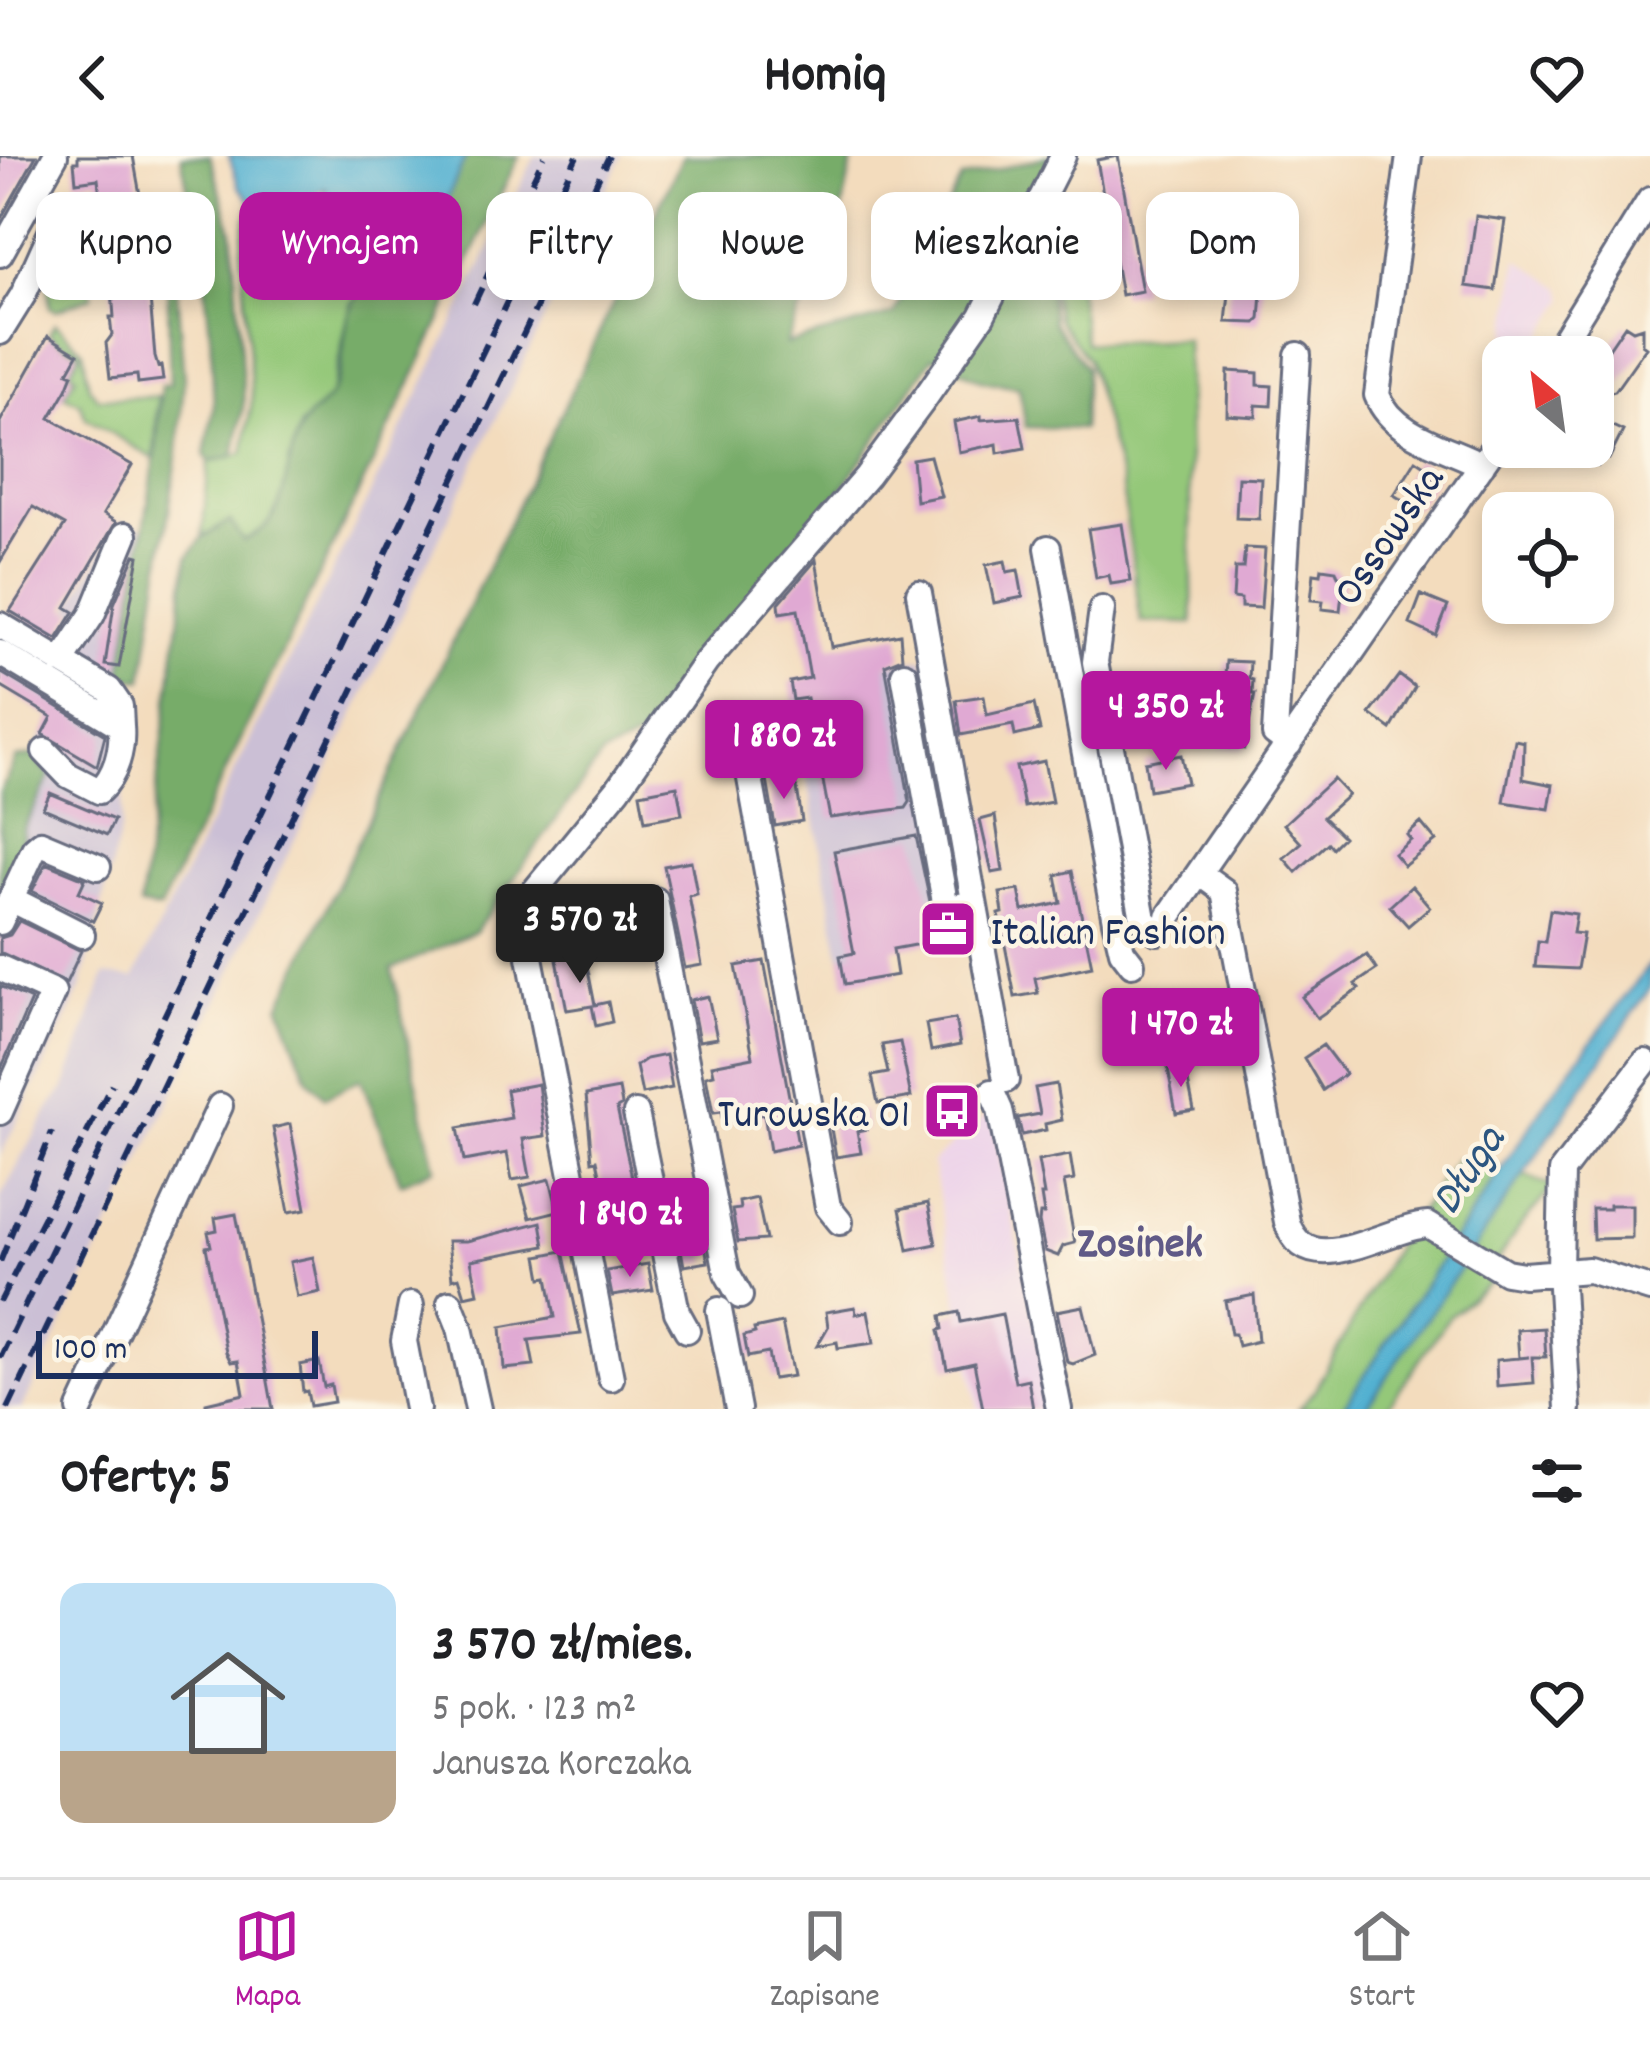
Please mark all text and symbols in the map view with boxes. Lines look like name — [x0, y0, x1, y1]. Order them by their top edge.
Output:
text: Homiq — [764, 40, 886, 117]
icon: back — [60, 45, 126, 111]
icon: heart — [1524, 45, 1590, 111]
chip: Kupno — [36, 192, 215, 300]
chip: Wynajem — [239, 192, 462, 300]
chip: Filtry — [486, 192, 654, 300]
chip: Nowe — [678, 192, 847, 300]
chip: Mieszkanie — [871, 192, 1122, 300]
chip: Dom — [1146, 192, 1299, 300]
north arrow — [1482, 336, 1614, 468]
map controls — [1482, 336, 1614, 624]
street label: Ossowska — [1321, 454, 1463, 621]
button: locate — [1482, 492, 1614, 624]
pin: 4 350 zł — [1042, 671, 1290, 773]
text: 4 350 zł — [1108, 682, 1224, 737]
pin: 1 880 zł — [660, 700, 908, 802]
text: 1 880 zł — [732, 711, 836, 766]
pin: 3 570 zł — [456, 884, 704, 986]
text: 3 570 zł — [523, 895, 637, 950]
office icon: Italian Fashion — [917, 898, 979, 960]
place label: Italian Fashion — [990, 906, 1226, 966]
pin: 1 470 zł — [1057, 988, 1305, 1090]
text: 1 470 zł — [1129, 999, 1233, 1054]
bus stop icon: Turowska 01 — [921, 1080, 983, 1142]
place label: Turowska 01 — [717, 1088, 910, 1148]
water label: Długa — [1418, 1113, 1525, 1229]
pin: 1 840 zł — [506, 1178, 754, 1280]
text: 1 840 zł — [578, 1189, 682, 1244]
district label: Zosinek — [1077, 1215, 1203, 1279]
scale bar — [36, 1325, 318, 1378]
text: 100 m — [54, 1328, 127, 1375]
text: Oferty: 5 — [60, 1445, 232, 1517]
icon: filters — [1524, 1448, 1590, 1514]
text: 3 570 zł/mies. — [432, 1612, 693, 1684]
icon: home — [156, 1631, 300, 1775]
icon: heart — [1524, 1670, 1590, 1736]
text: 5 pok. · 123 m² — [432, 1684, 636, 1739]
text: Janusza Korczaka — [432, 1739, 691, 1794]
tab: Mapa — [234, 1903, 300, 2022]
tab: Zapisane — [769, 1903, 880, 2022]
tab: Start — [1349, 1903, 1415, 2022]

